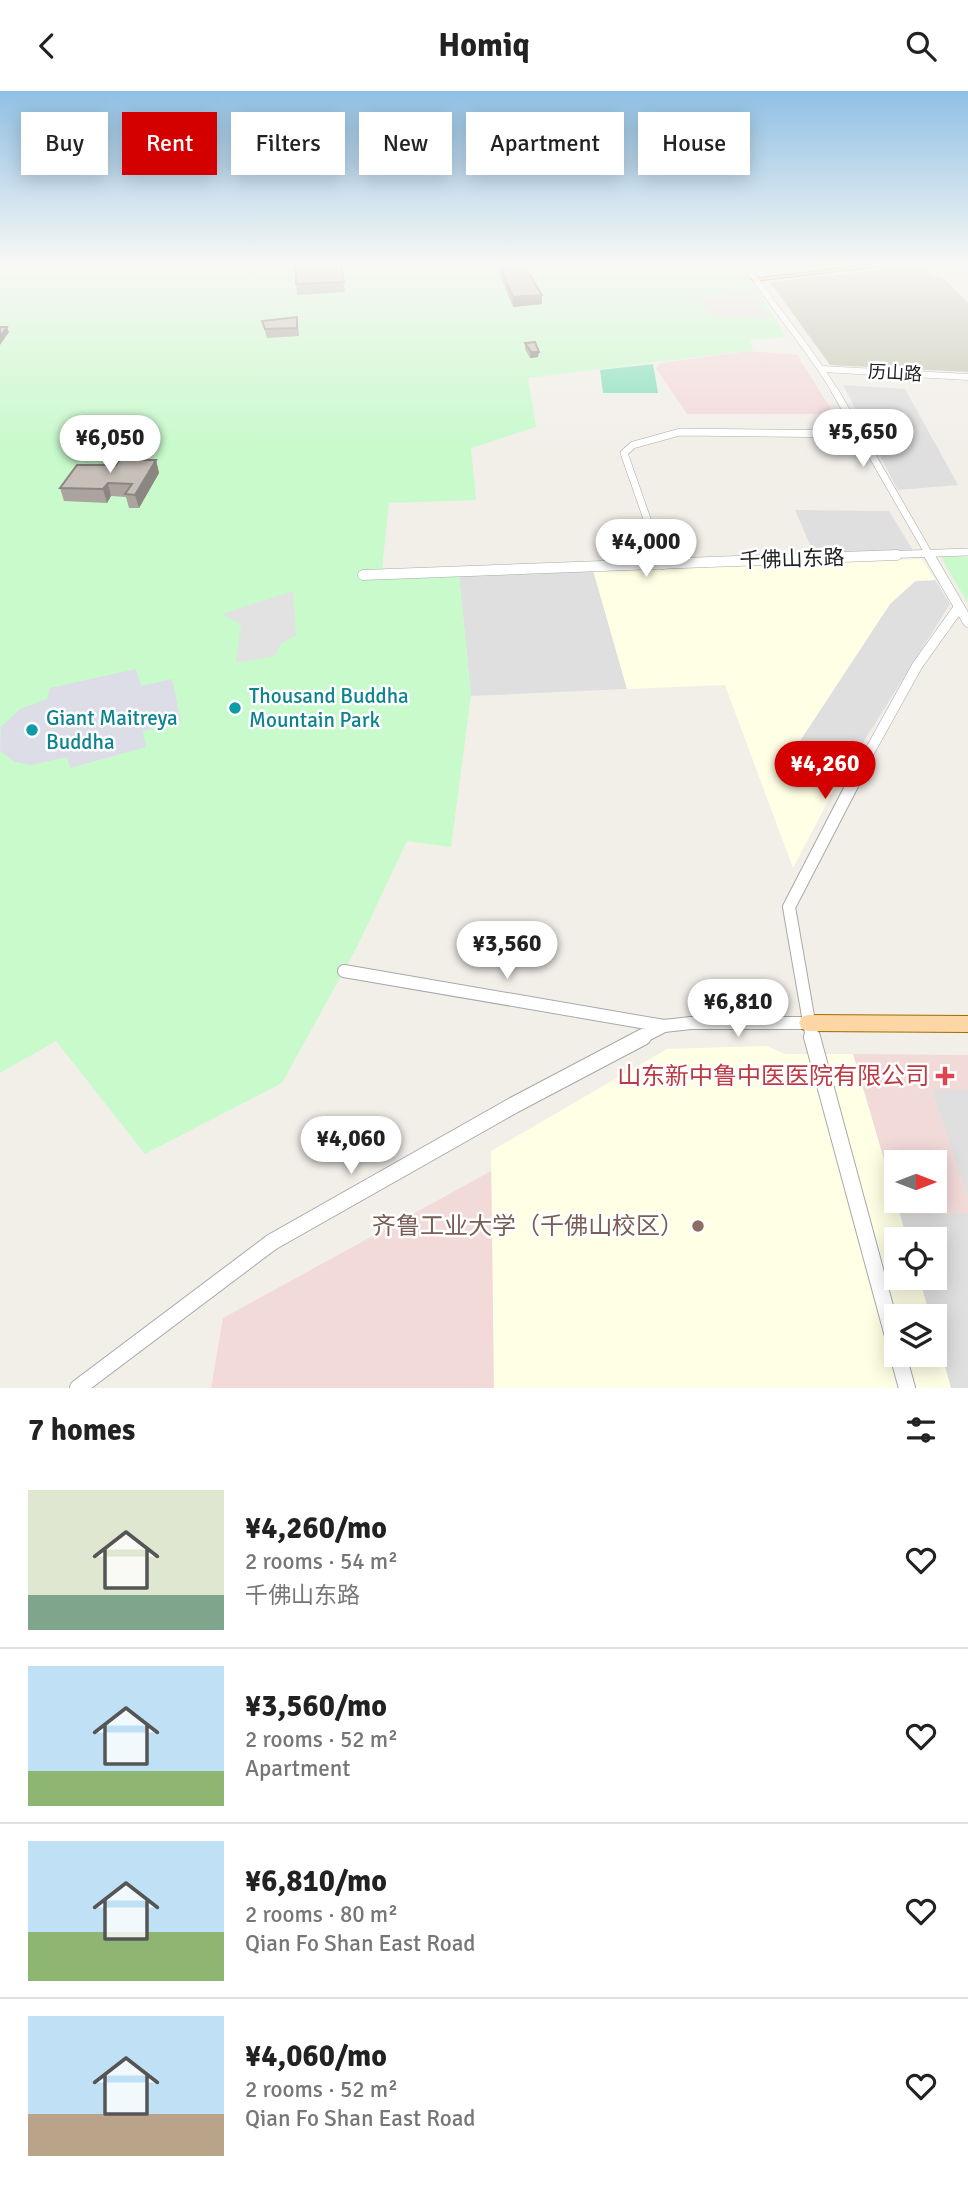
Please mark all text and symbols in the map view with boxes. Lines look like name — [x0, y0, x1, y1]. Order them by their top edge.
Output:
text: Homiq — [438, 26, 530, 65]
icon: back — [28, 27, 66, 65]
icon: search — [902, 27, 940, 65]
chip: Buy — [21, 112, 108, 175]
chip: Rent — [122, 112, 217, 175]
chip: Filters — [231, 112, 345, 175]
chip: New — [359, 112, 452, 175]
chip: Apartment — [466, 112, 624, 175]
chip: House — [638, 112, 750, 175]
street label: 历山路 — [867, 361, 923, 385]
pin: ¥5,650 — [806, 409, 920, 469]
pin: ¥6,050 — [53, 415, 167, 475]
text: ¥5,650 — [829, 417, 897, 446]
text: ¥6,050 — [76, 423, 144, 452]
pin: ¥4,000 — [589, 519, 703, 579]
text: ¥4,000 — [612, 527, 680, 556]
street label: 千佛山东路 — [739, 544, 845, 574]
place label: Thousand Buddha Mountain Park — [249, 683, 409, 733]
marker: Thousand Buddha Mountain Park — [227, 700, 243, 716]
place label: Giant Maitreya Buddha — [46, 705, 178, 755]
marker: Giant Maitreya Buddha — [24, 722, 40, 738]
pin: ¥4,260 — [768, 741, 882, 801]
text: ¥4,260 — [791, 749, 859, 778]
pin: ¥3,560 — [450, 921, 564, 981]
text: ¥3,560 — [473, 929, 541, 958]
pin: ¥6,810 — [681, 979, 795, 1039]
text: ¥6,810 — [704, 987, 772, 1016]
place label: 山东新中鲁中医医院有限公司 — [617, 1061, 929, 1091]
marker: 山东新中鲁中医医院有限公司 — [935, 1066, 955, 1086]
pin: ¥4,060 — [294, 1117, 408, 1176]
text: ¥4,060 — [317, 1124, 385, 1153]
north arrow — [884, 1150, 947, 1213]
map controls — [884, 1150, 947, 1367]
place label: 齐鲁工业大学（千佛山校区） — [372, 1211, 684, 1241]
marker: 齐鲁工业大学（千佛山校区） — [690, 1218, 706, 1234]
button: locate — [884, 1227, 947, 1290]
button: layers — [884, 1304, 947, 1367]
icon: filters — [902, 1411, 940, 1449]
text: 7 homes — [28, 1412, 135, 1449]
text: ¥4,260/mo — [245, 1510, 387, 1547]
icon: home — [84, 1518, 168, 1602]
icon: heart — [902, 1541, 940, 1579]
text: 2 rooms · 54 m² — [245, 1547, 398, 1576]
text: 千佛山东路 — [245, 1581, 360, 1610]
text: ¥3,560/mo — [245, 1688, 387, 1725]
icon: home — [84, 1694, 168, 1778]
icon: heart — [902, 1717, 940, 1755]
text: 2 rooms · 52 m² — [245, 1725, 398, 1754]
text: Apartment — [245, 1754, 350, 1783]
text: ¥6,810/mo — [245, 1863, 387, 1900]
icon: home — [84, 1869, 168, 1953]
icon: heart — [902, 1892, 940, 1930]
text: 2 rooms · 80 m² — [245, 1900, 398, 1929]
text: Qian Fo Shan East Road — [245, 1929, 475, 1958]
text: ¥4,060/mo — [245, 2038, 387, 2075]
icon: home — [84, 2044, 168, 2128]
icon: heart — [902, 2067, 940, 2105]
text: 2 rooms · 52 m² — [245, 2075, 398, 2104]
text: Qian Fo Shan East Road — [245, 2104, 475, 2133]

